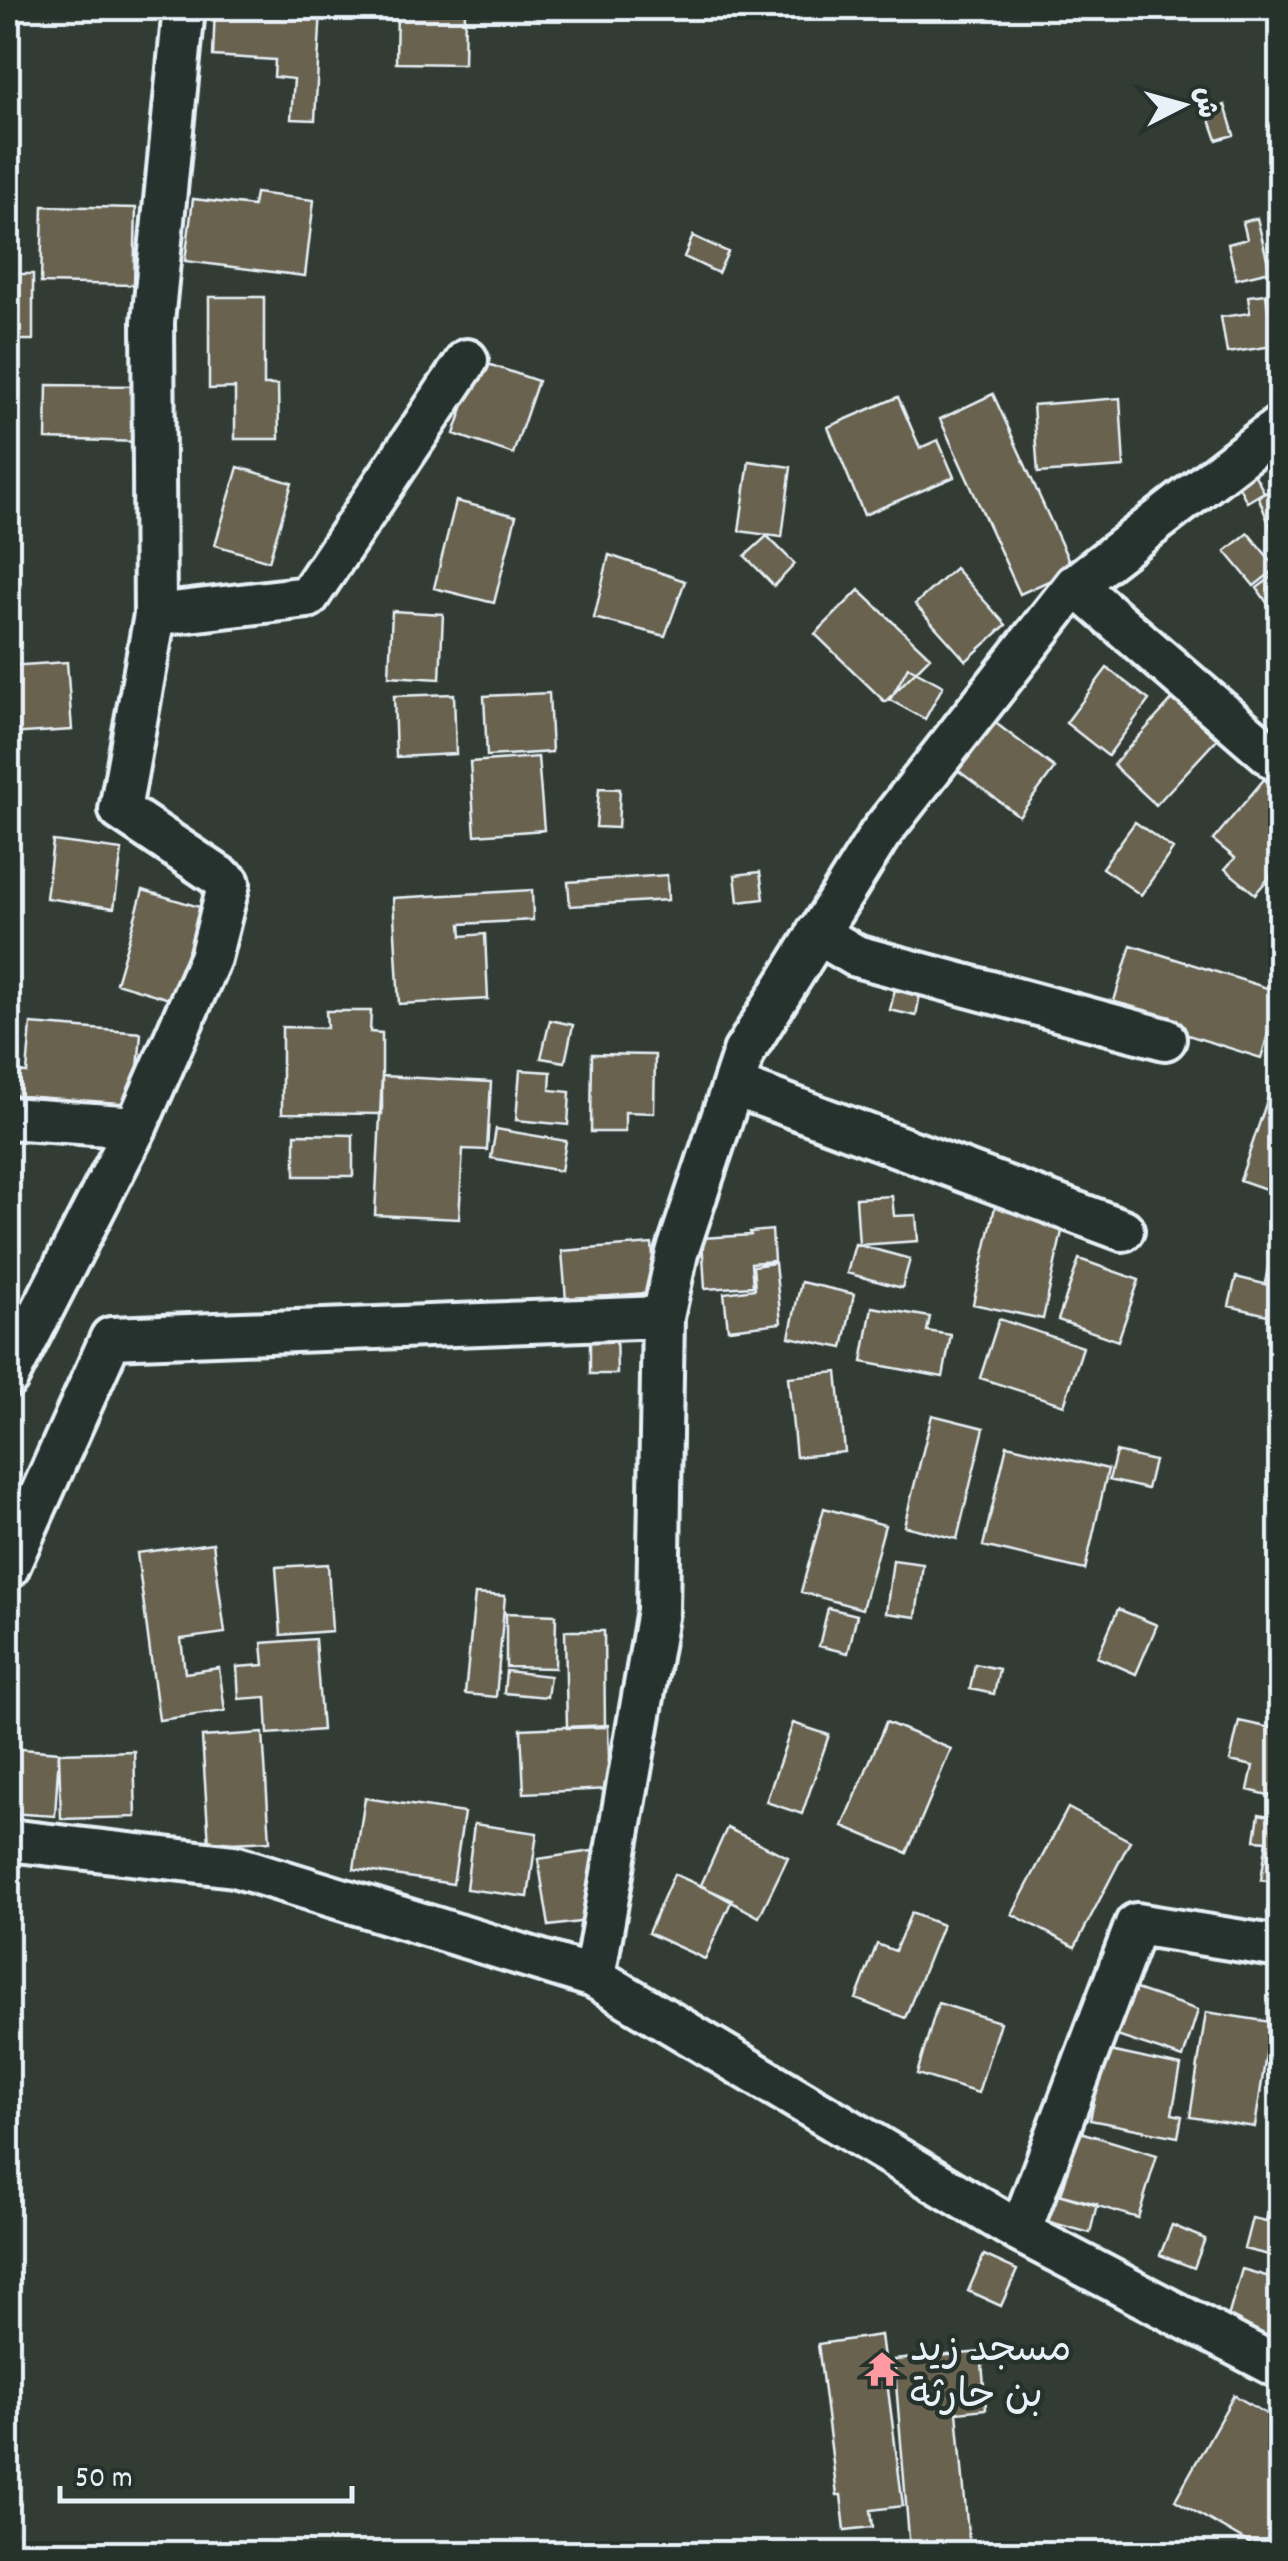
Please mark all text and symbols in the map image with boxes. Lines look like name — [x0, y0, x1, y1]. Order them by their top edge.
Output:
north arrow — [1133, 55, 1233, 155]
text: ش — [1181, 85, 1224, 120]
place label: مسجد زيد بن حارثة — [910, 2324, 1072, 2427]
temple icon: مسجد زيد بن حارثة — [863, 2350, 901, 2388]
scale bar — [60, 2441, 352, 2503]
text: 50 m — [75, 2459, 133, 2502]

